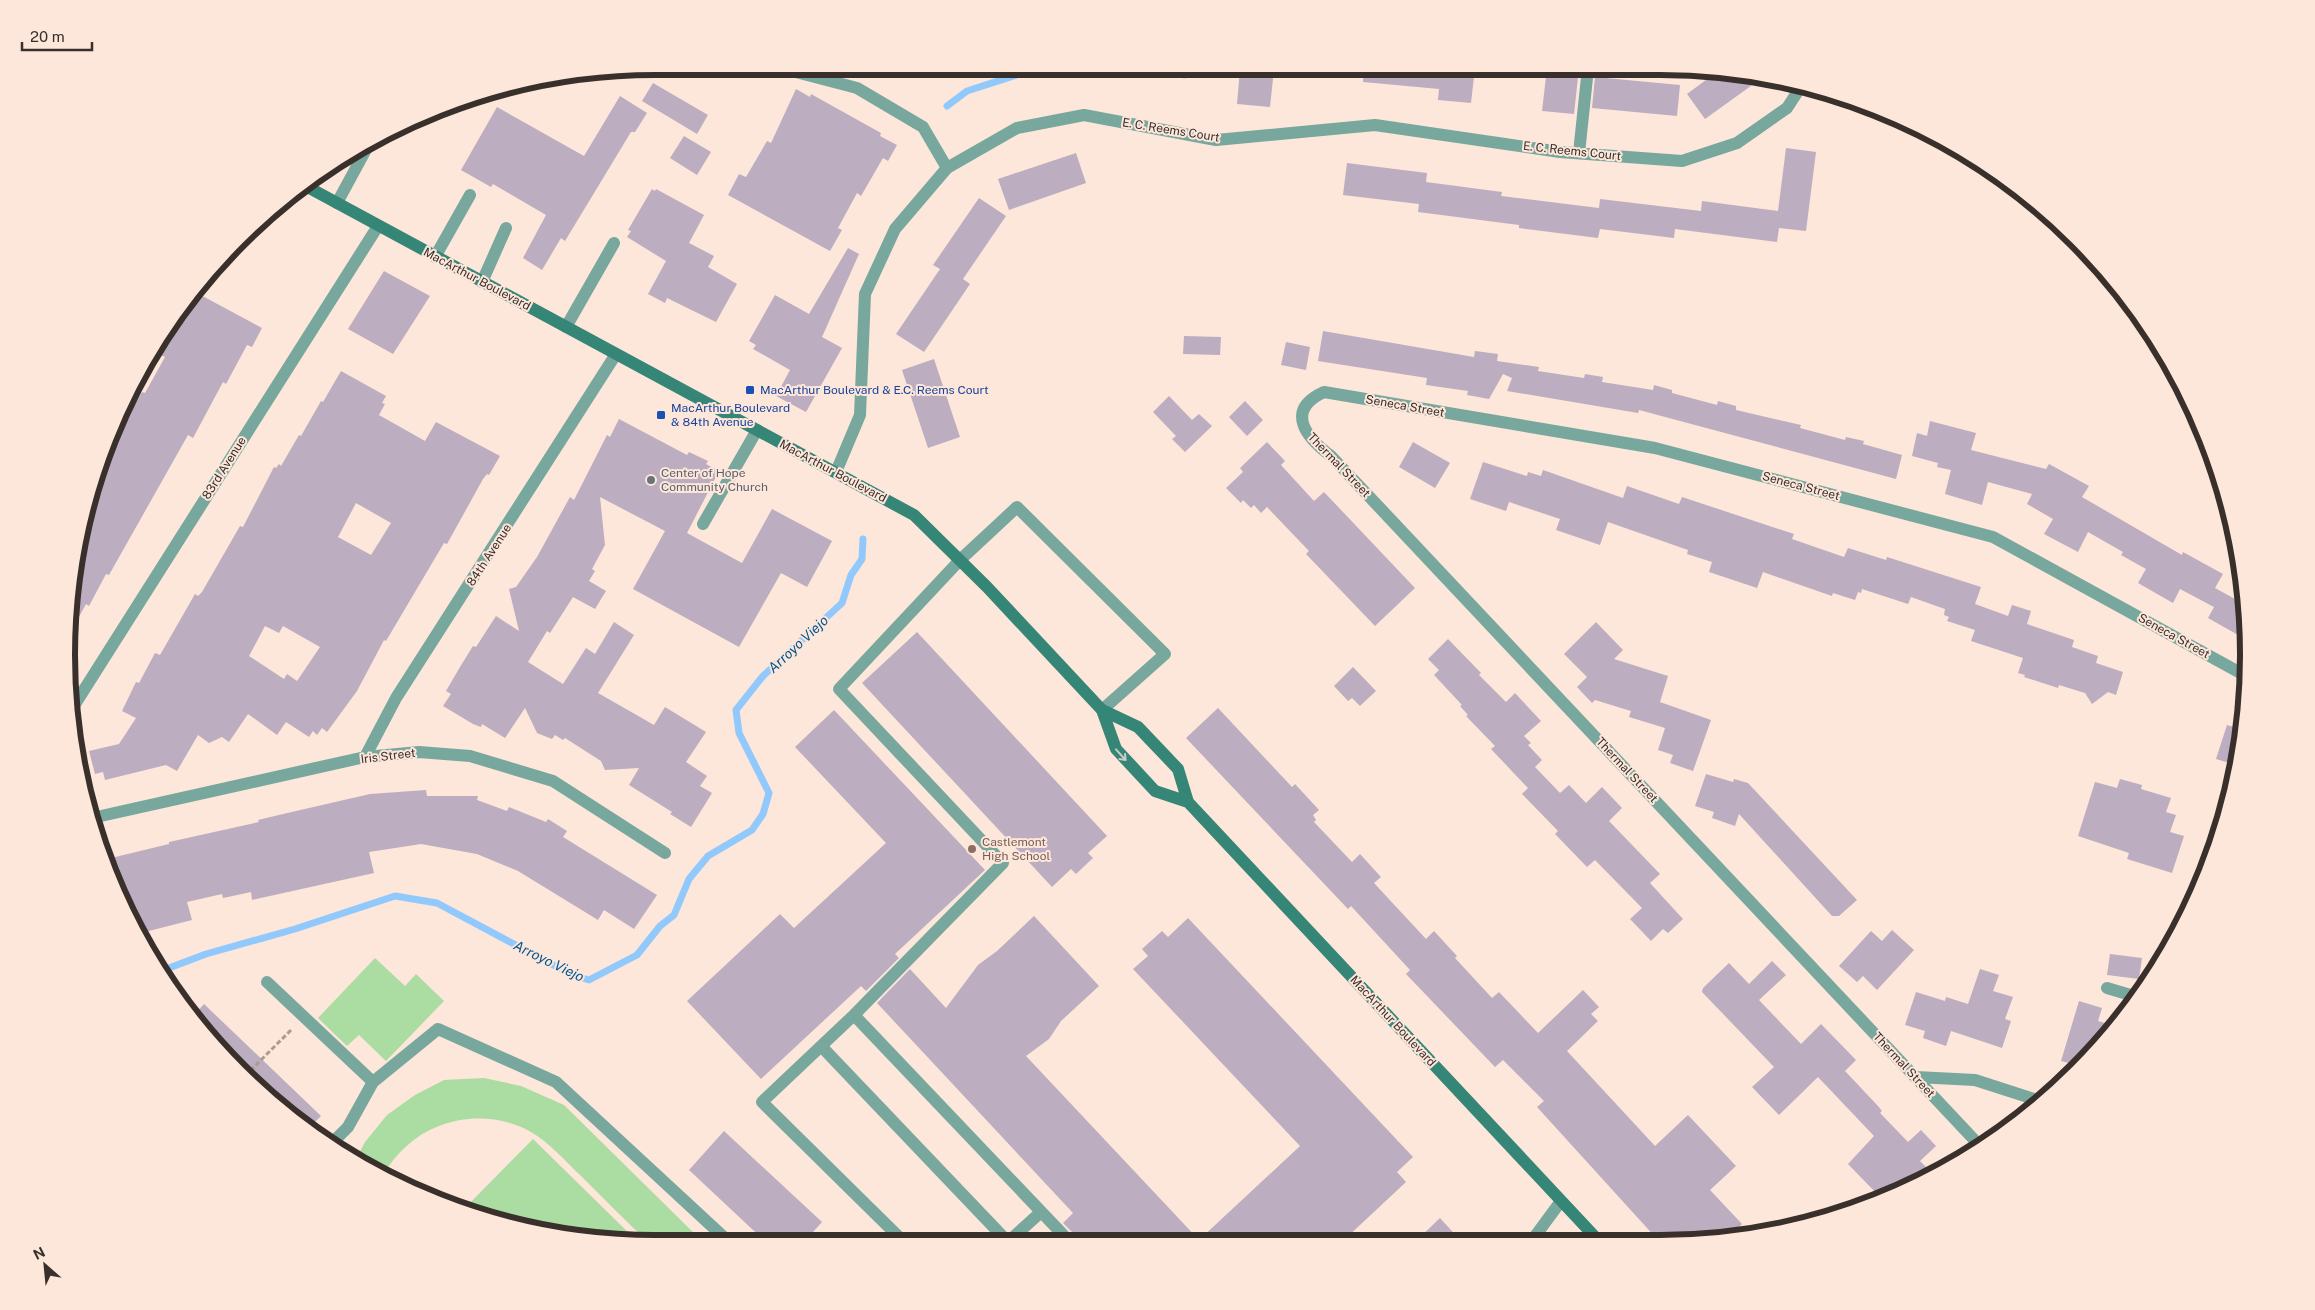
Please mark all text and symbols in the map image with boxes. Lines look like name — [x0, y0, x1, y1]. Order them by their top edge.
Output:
scale bar — [22, 20, 92, 52]
text: 20 m — [30, 28, 65, 45]
street label: E. C. Reems Court — [1121, 115, 1221, 145]
street label: E. C. Reems Court — [1522, 139, 1622, 163]
street label: MacArthur Boulevard — [421, 245, 533, 313]
place label: MacArthur Boulevard & E.C. Reems Court — [760, 383, 989, 397]
marker: MacArthur Boulevard & E.C. Reems Court — [744, 384, 756, 396]
street label: Seneca Street — [1365, 392, 1446, 420]
place label: MacArthur Boulevard & 84th Avenue — [671, 401, 790, 429]
marker: MacArthur Boulevard & 84th Avenue — [655, 409, 667, 421]
street label: Thermal Street — [1305, 430, 1373, 500]
street label: 83rd Avenue — [199, 434, 249, 502]
street label: MacArthur Boulevard — [777, 437, 889, 505]
place label: Center of Hope Community Church — [661, 466, 768, 494]
street label: Seneca Street — [1761, 469, 1842, 503]
marker: Center of Hope Community Church — [645, 474, 657, 486]
street label: 84th Avenue — [464, 521, 514, 589]
street label: Seneca Street — [2136, 611, 2212, 662]
water label: Arroyo Viejo — [765, 612, 832, 676]
street label: Thermal Street — [1593, 734, 1661, 806]
street label: Iris Street — [360, 746, 417, 766]
one-way arrow — [1116, 748, 1127, 761]
place label: Castlemont High School — [982, 835, 1050, 863]
marker: Castlemont High School — [966, 843, 978, 855]
water label: Arroyo Viejo — [511, 937, 587, 985]
street label: MacArthur Boulevard — [1347, 973, 1439, 1069]
street label: Thermal Street — [1870, 1029, 1938, 1101]
north arrow — [20, 1240, 70, 1290]
text: N — [31, 1244, 48, 1263]

